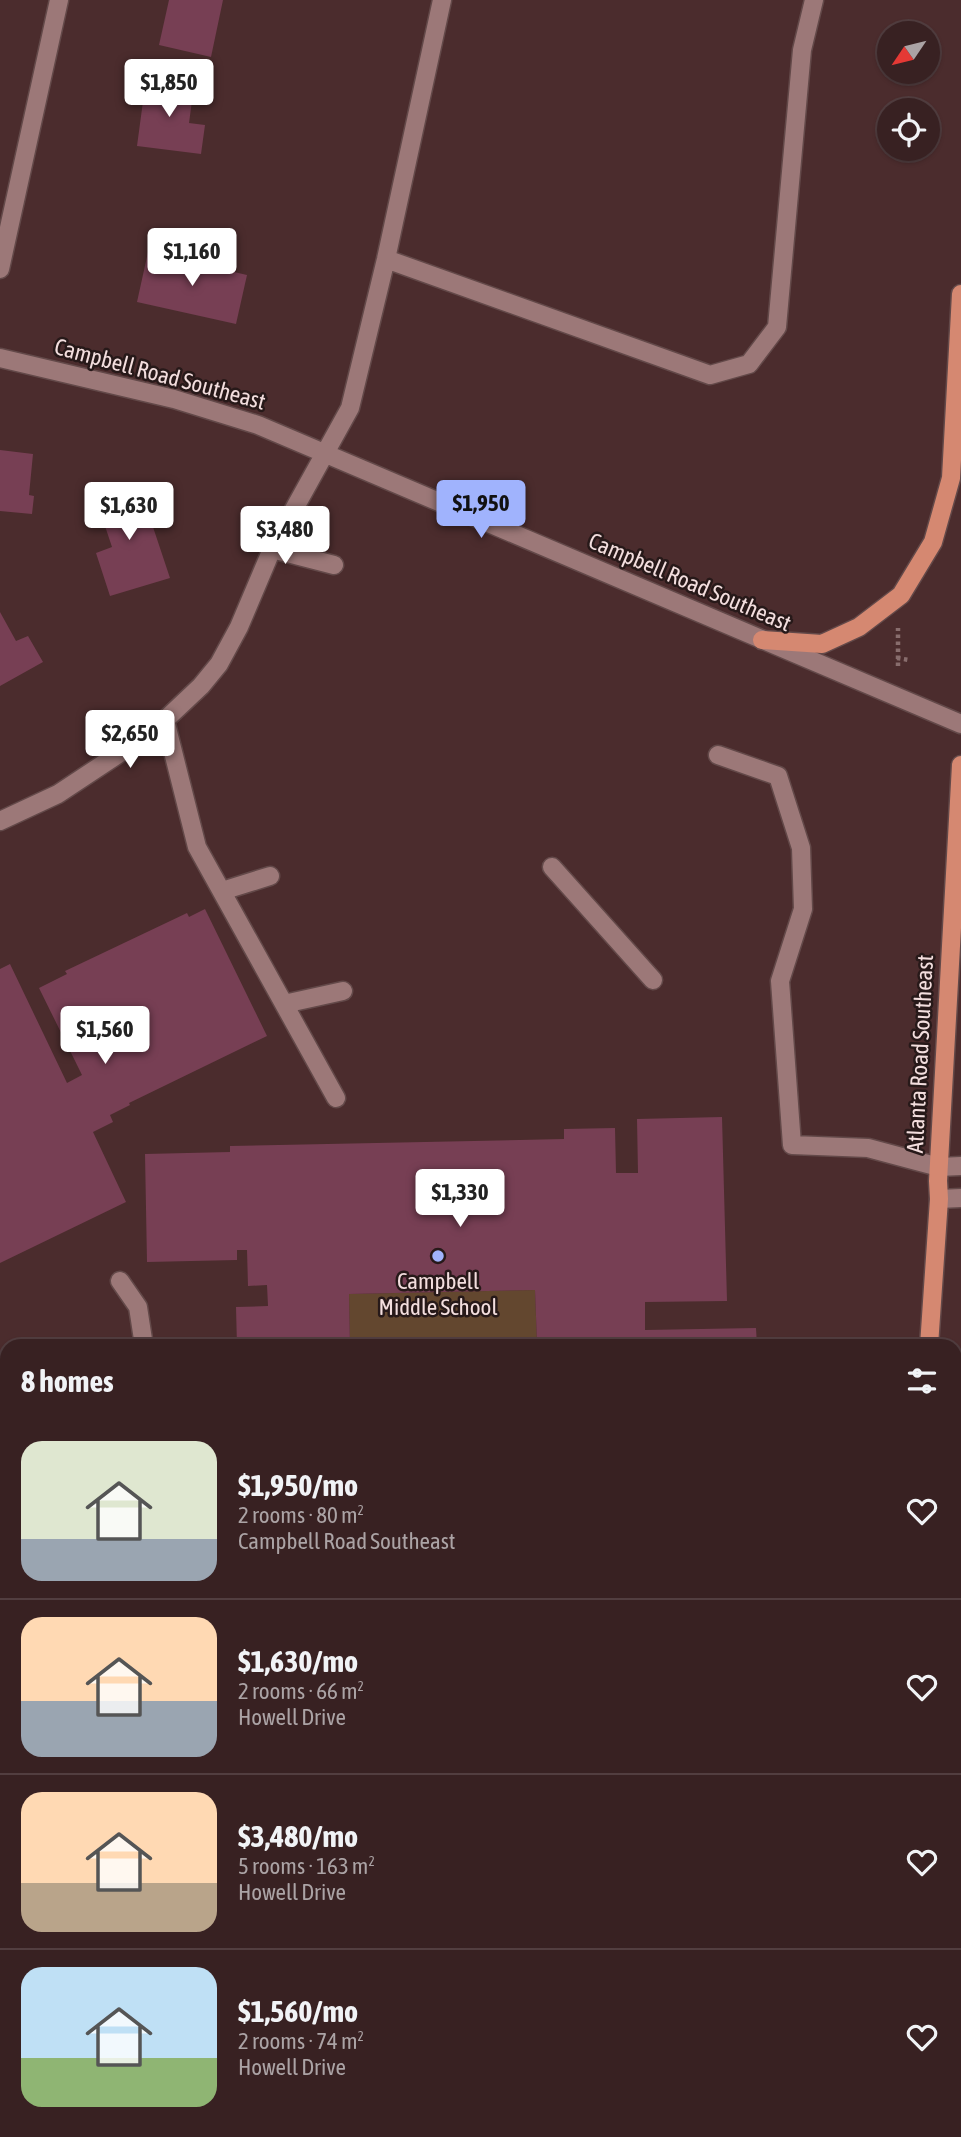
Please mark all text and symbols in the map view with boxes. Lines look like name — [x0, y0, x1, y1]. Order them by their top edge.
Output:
north arrow — [877, 21, 940, 84]
map controls — [877, 21, 940, 161]
pin: $1,850 — [112, 60, 226, 119]
text: $1,850 — [141, 69, 198, 95]
button: locate — [877, 98, 940, 161]
pin: $1,160 — [135, 229, 249, 288]
text: $1,160 — [164, 238, 221, 264]
street label: Campbell Road Southeast — [52, 333, 268, 415]
pin: $1,950 — [424, 480, 538, 540]
pin: $1,630 — [72, 482, 186, 542]
text: $1,950 — [453, 490, 510, 516]
text: $1,630 — [101, 492, 158, 518]
pin: $3,480 — [228, 506, 342, 566]
text: $3,480 — [257, 516, 314, 542]
street label: Campbell Road Southeast — [585, 528, 795, 636]
pin: $2,650 — [73, 710, 187, 770]
text: $2,650 — [102, 720, 159, 746]
street label: Atlanta Road Southeast — [902, 954, 938, 1154]
pin: $1,560 — [48, 1006, 162, 1066]
text: $1,560 — [77, 1016, 134, 1042]
pin: $1,330 — [403, 1170, 517, 1229]
text: $1,330 — [432, 1179, 489, 1205]
marker: Campbell Middle School — [430, 1248, 446, 1264]
place label: Campbell Middle School — [378, 1268, 498, 1320]
icon: filters — [903, 1362, 941, 1400]
text: 8 homes — [21, 1364, 114, 1398]
text: $1,950/mo — [238, 1468, 358, 1502]
icon: home — [77, 1469, 161, 1553]
icon: heart — [903, 1492, 941, 1530]
text: 2 rooms · 80 m² — [238, 1502, 364, 1528]
text: Campbell Road Southeast — [238, 1528, 456, 1554]
text: $1,630/mo — [238, 1644, 358, 1678]
icon: home — [77, 1645, 161, 1729]
icon: heart — [903, 1668, 941, 1706]
text: 2 rooms · 66 m² — [238, 1678, 364, 1704]
text: Howell Drive — [238, 1704, 346, 1730]
text: $3,480/mo — [238, 1819, 358, 1853]
icon: home — [77, 1820, 161, 1904]
icon: heart — [903, 1843, 941, 1881]
text: 5 rooms · 163 m² — [238, 1853, 375, 1879]
text: Howell Drive — [238, 1879, 346, 1905]
text: $1,560/mo — [238, 1994, 358, 2028]
icon: home — [77, 1995, 161, 2079]
icon: heart — [903, 2018, 941, 2056]
text: 2 rooms · 74 m² — [238, 2028, 364, 2054]
text: Howell Drive — [238, 2054, 346, 2080]

